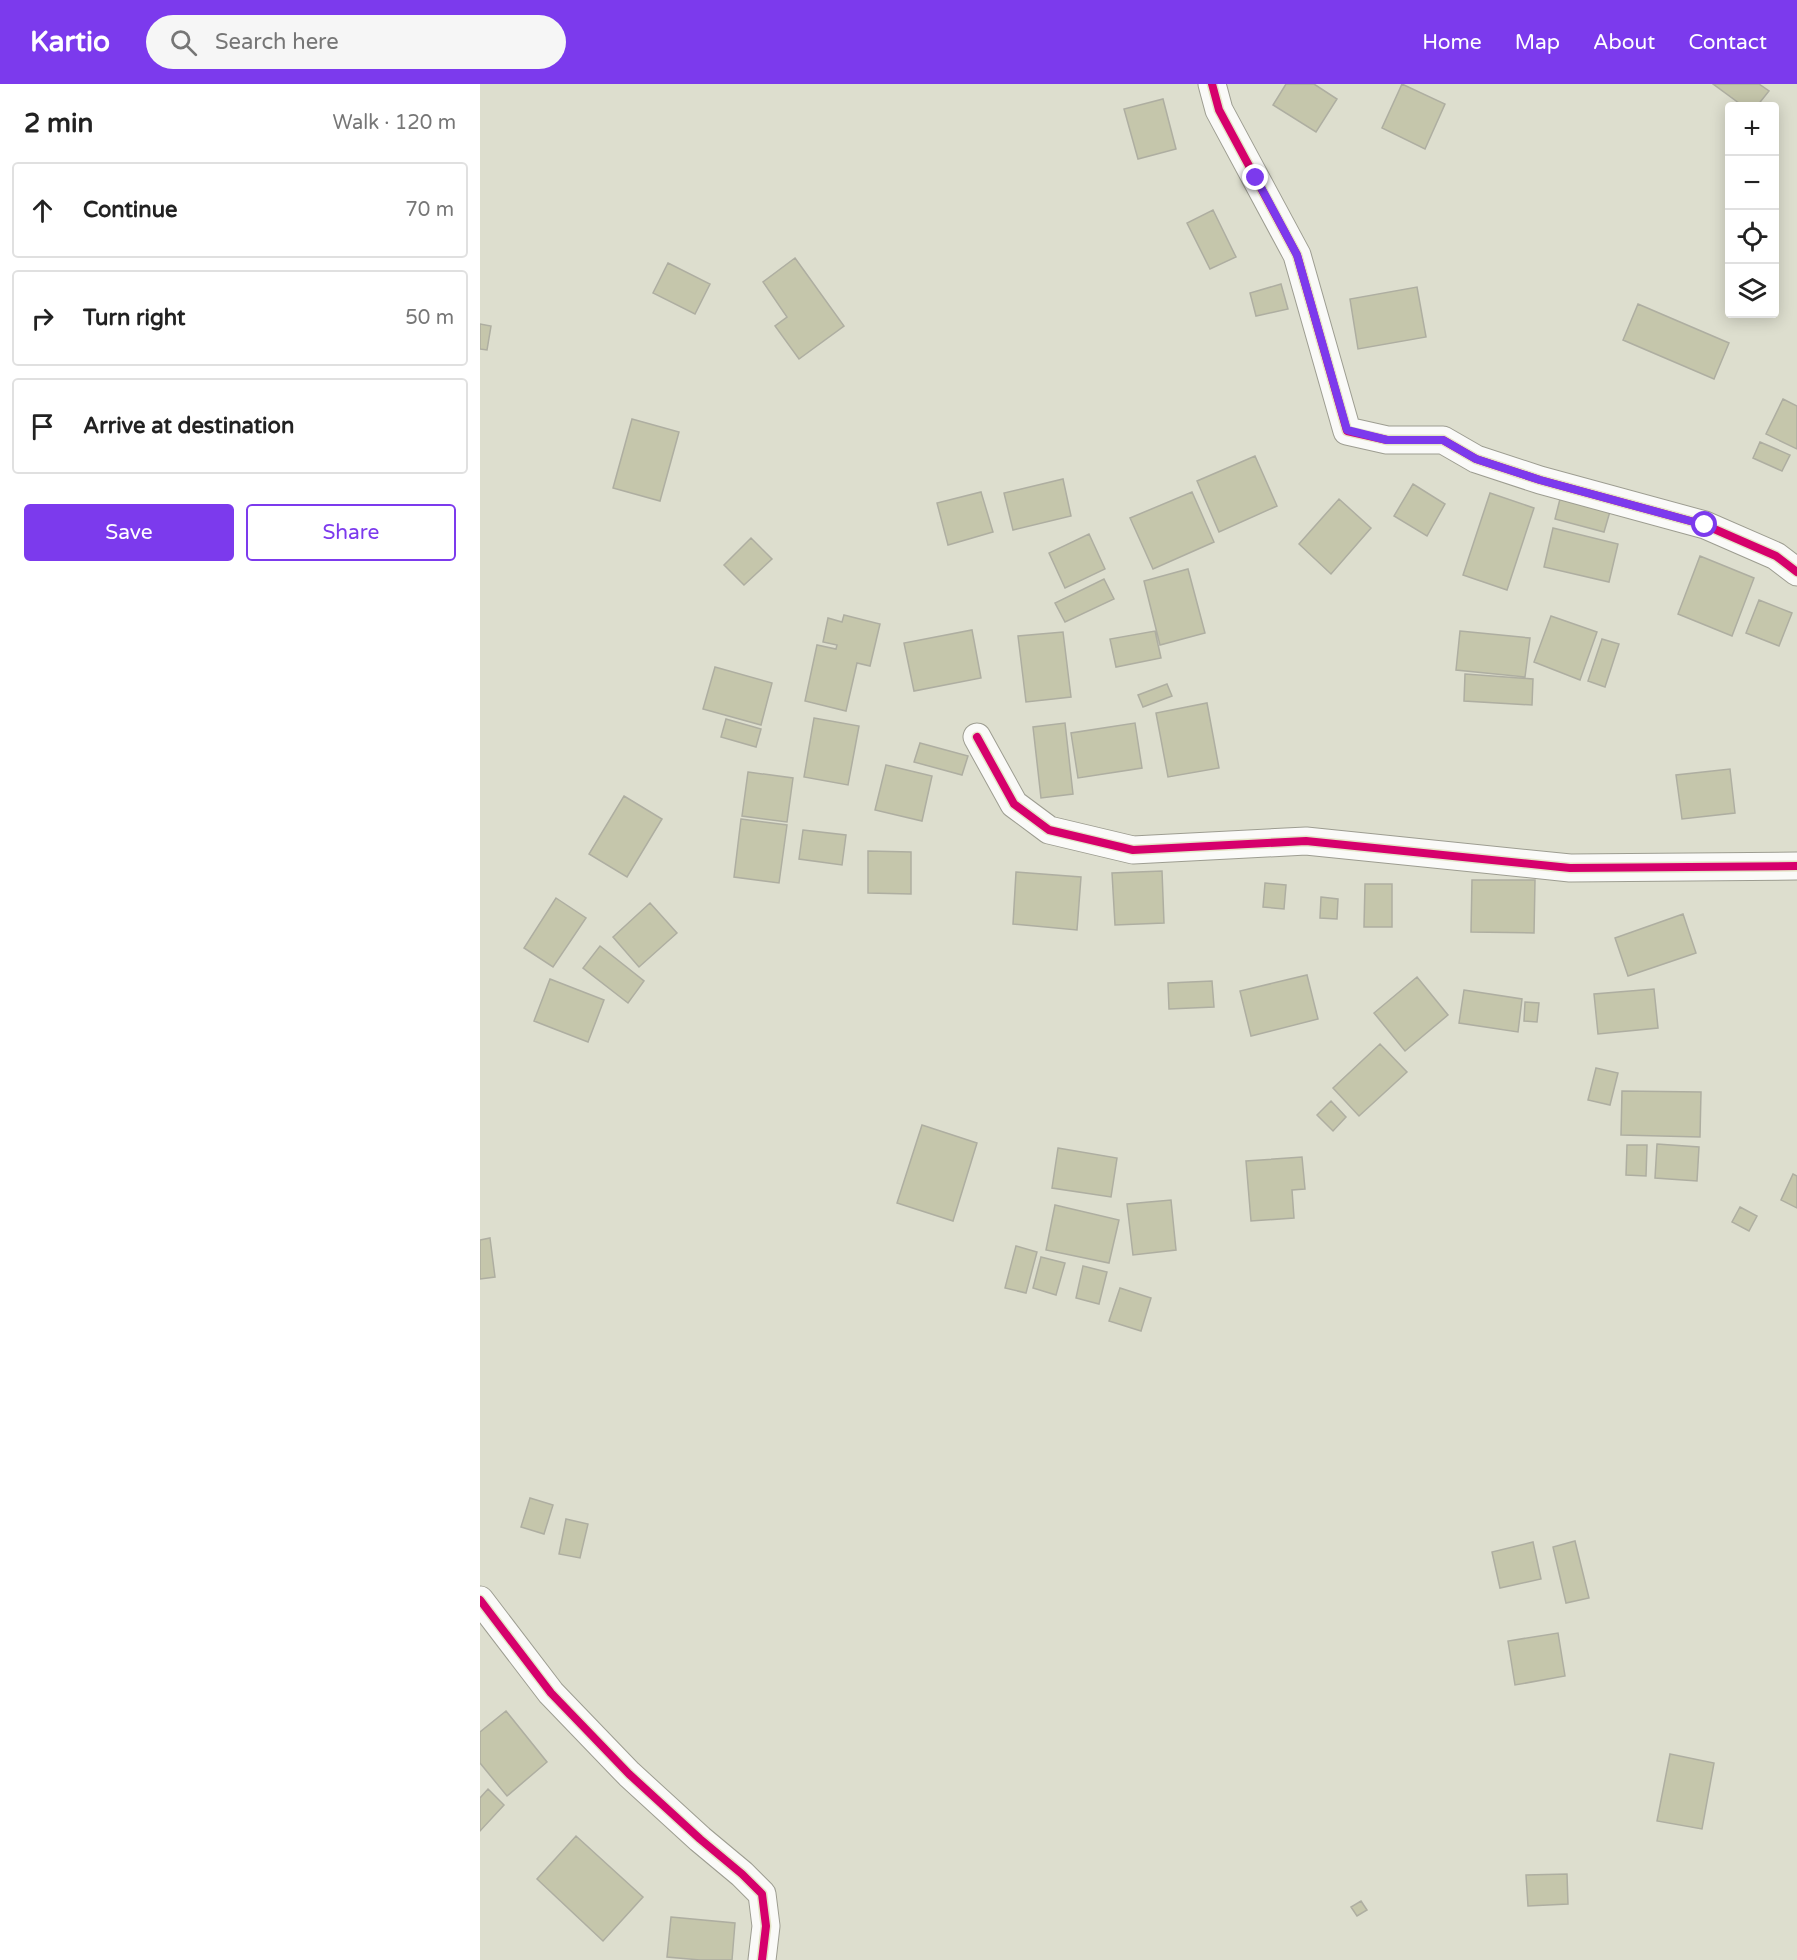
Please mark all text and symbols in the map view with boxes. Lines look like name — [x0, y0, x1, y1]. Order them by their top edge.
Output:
search box — [146, 15, 566, 69]
text: Kartio — [30, 25, 110, 59]
icon: search — [167, 26, 200, 59]
text: Search here — [215, 29, 339, 55]
text: Home — [1422, 30, 1482, 55]
text: Map — [1515, 30, 1560, 55]
text: About — [1593, 30, 1655, 55]
text: Contact — [1688, 30, 1767, 55]
map controls — [1725, 102, 1779, 318]
button: + — [1725, 102, 1779, 156]
text: 2 min — [24, 108, 93, 139]
text: Walk · 120 m — [333, 111, 456, 135]
button: − — [1725, 156, 1779, 210]
route end — [1242, 164, 1268, 190]
icon: ahead — [26, 194, 59, 227]
text: Continue — [83, 197, 178, 223]
text: 70 m — [405, 198, 454, 222]
button: locate — [1725, 210, 1779, 264]
button: layers — [1725, 264, 1779, 318]
icon: right — [26, 302, 59, 335]
text: Turn right — [83, 305, 185, 331]
text: 50 m — [405, 306, 454, 330]
icon: arrive — [26, 410, 59, 443]
text: Arrive at destination — [83, 413, 294, 439]
button: Save — [24, 504, 234, 561]
button: Share — [246, 504, 456, 561]
route start — [1691, 511, 1717, 537]

